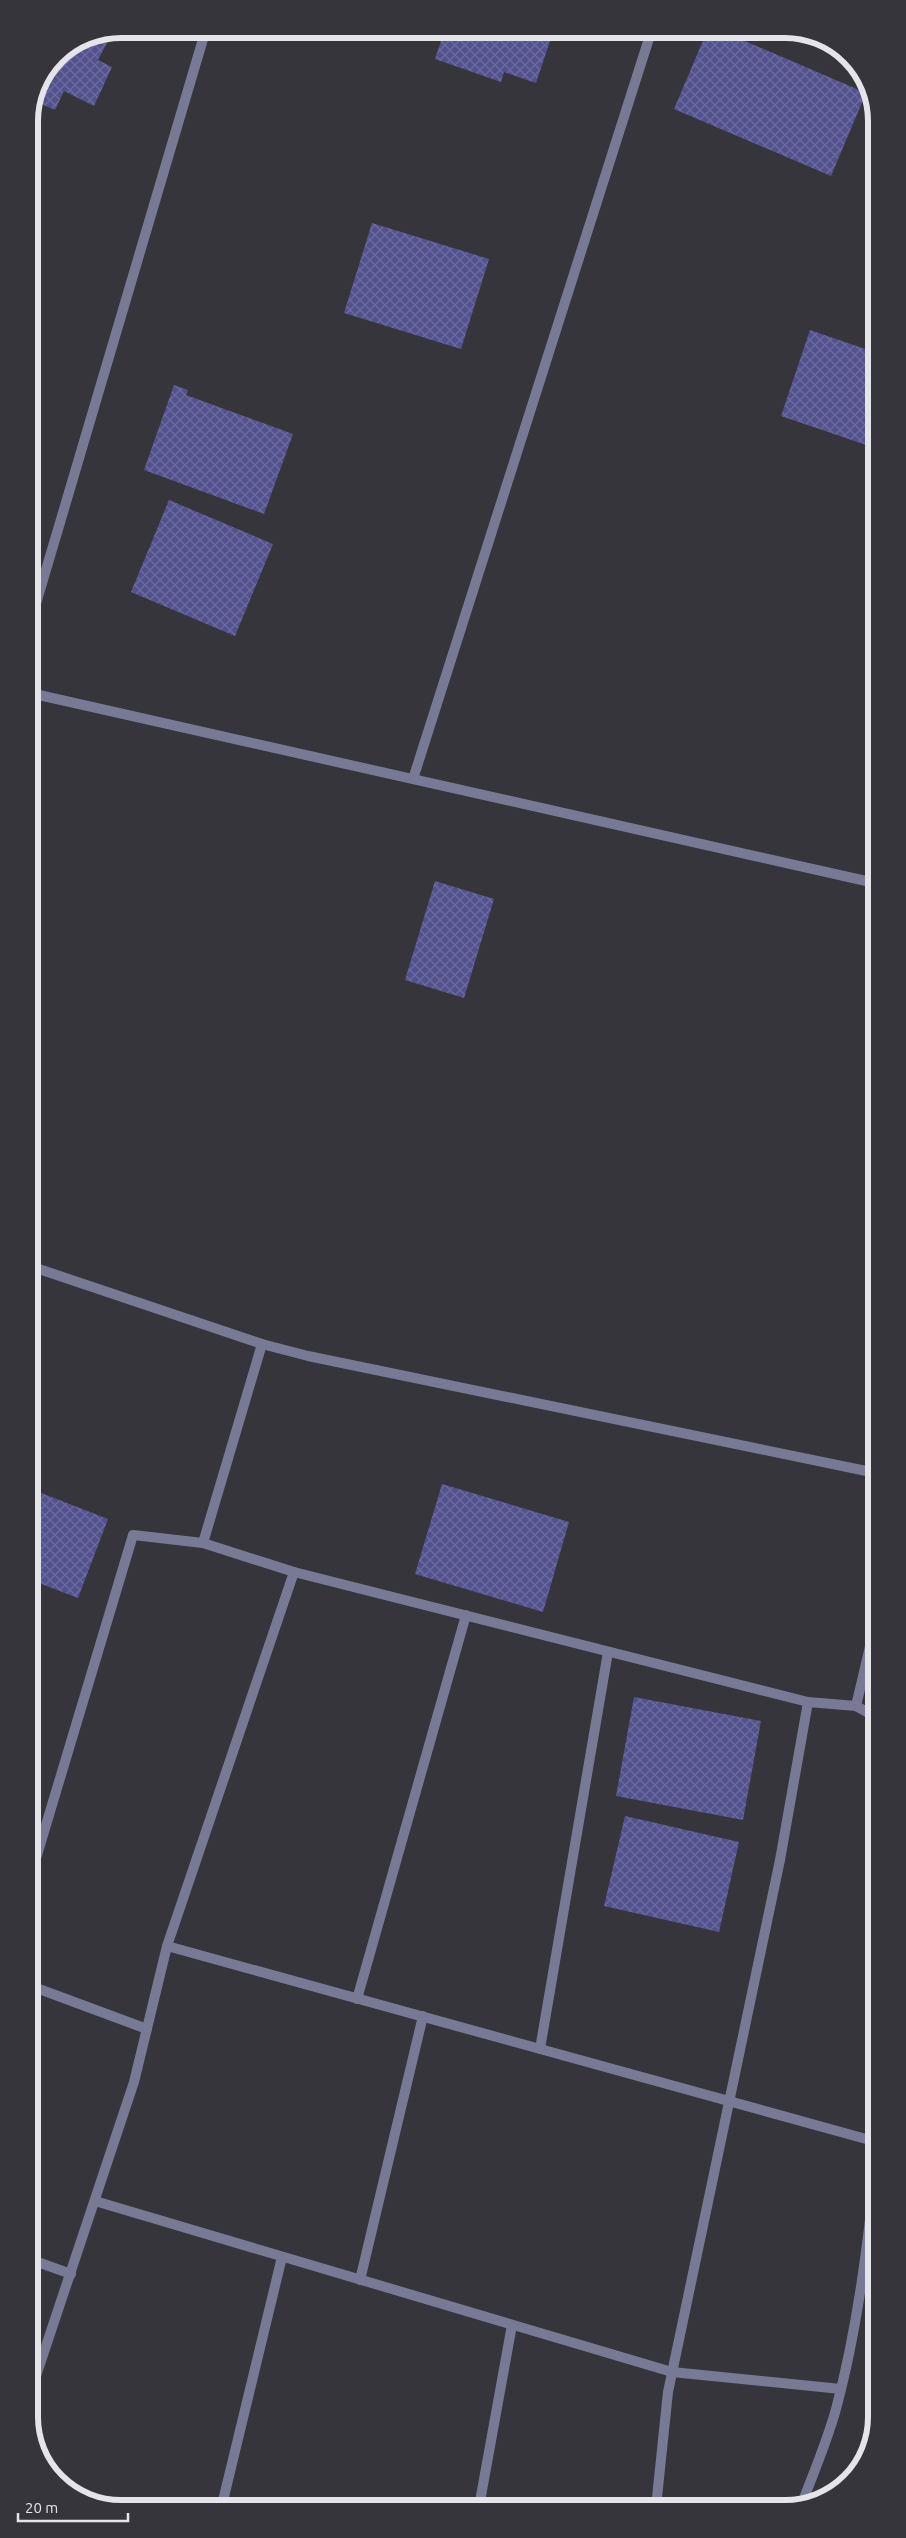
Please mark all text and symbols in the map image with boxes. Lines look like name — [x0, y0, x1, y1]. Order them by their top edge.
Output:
scale bar — [18, 2490, 128, 2522]
text: 20 m — [25, 2499, 58, 2516]

